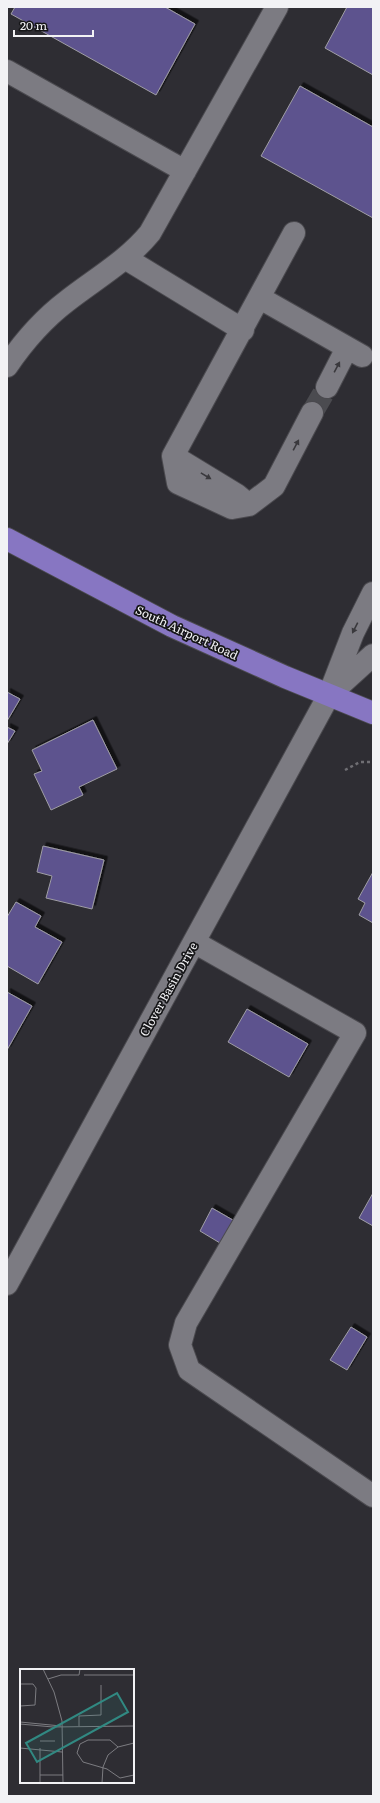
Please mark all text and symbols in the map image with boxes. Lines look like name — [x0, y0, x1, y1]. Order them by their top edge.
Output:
scale bar — [14, 12, 93, 38]
text: 20 m — [20, 16, 47, 34]
one-way arrow — [334, 362, 340, 373]
one-way arrow — [293, 439, 299, 451]
one-way arrow — [200, 473, 212, 480]
street label: South Airport Road — [133, 600, 242, 664]
one-way arrow — [352, 622, 358, 634]
street label: Clover Basin Drive — [135, 938, 201, 1040]
inset map — [20, 1669, 134, 1783]

